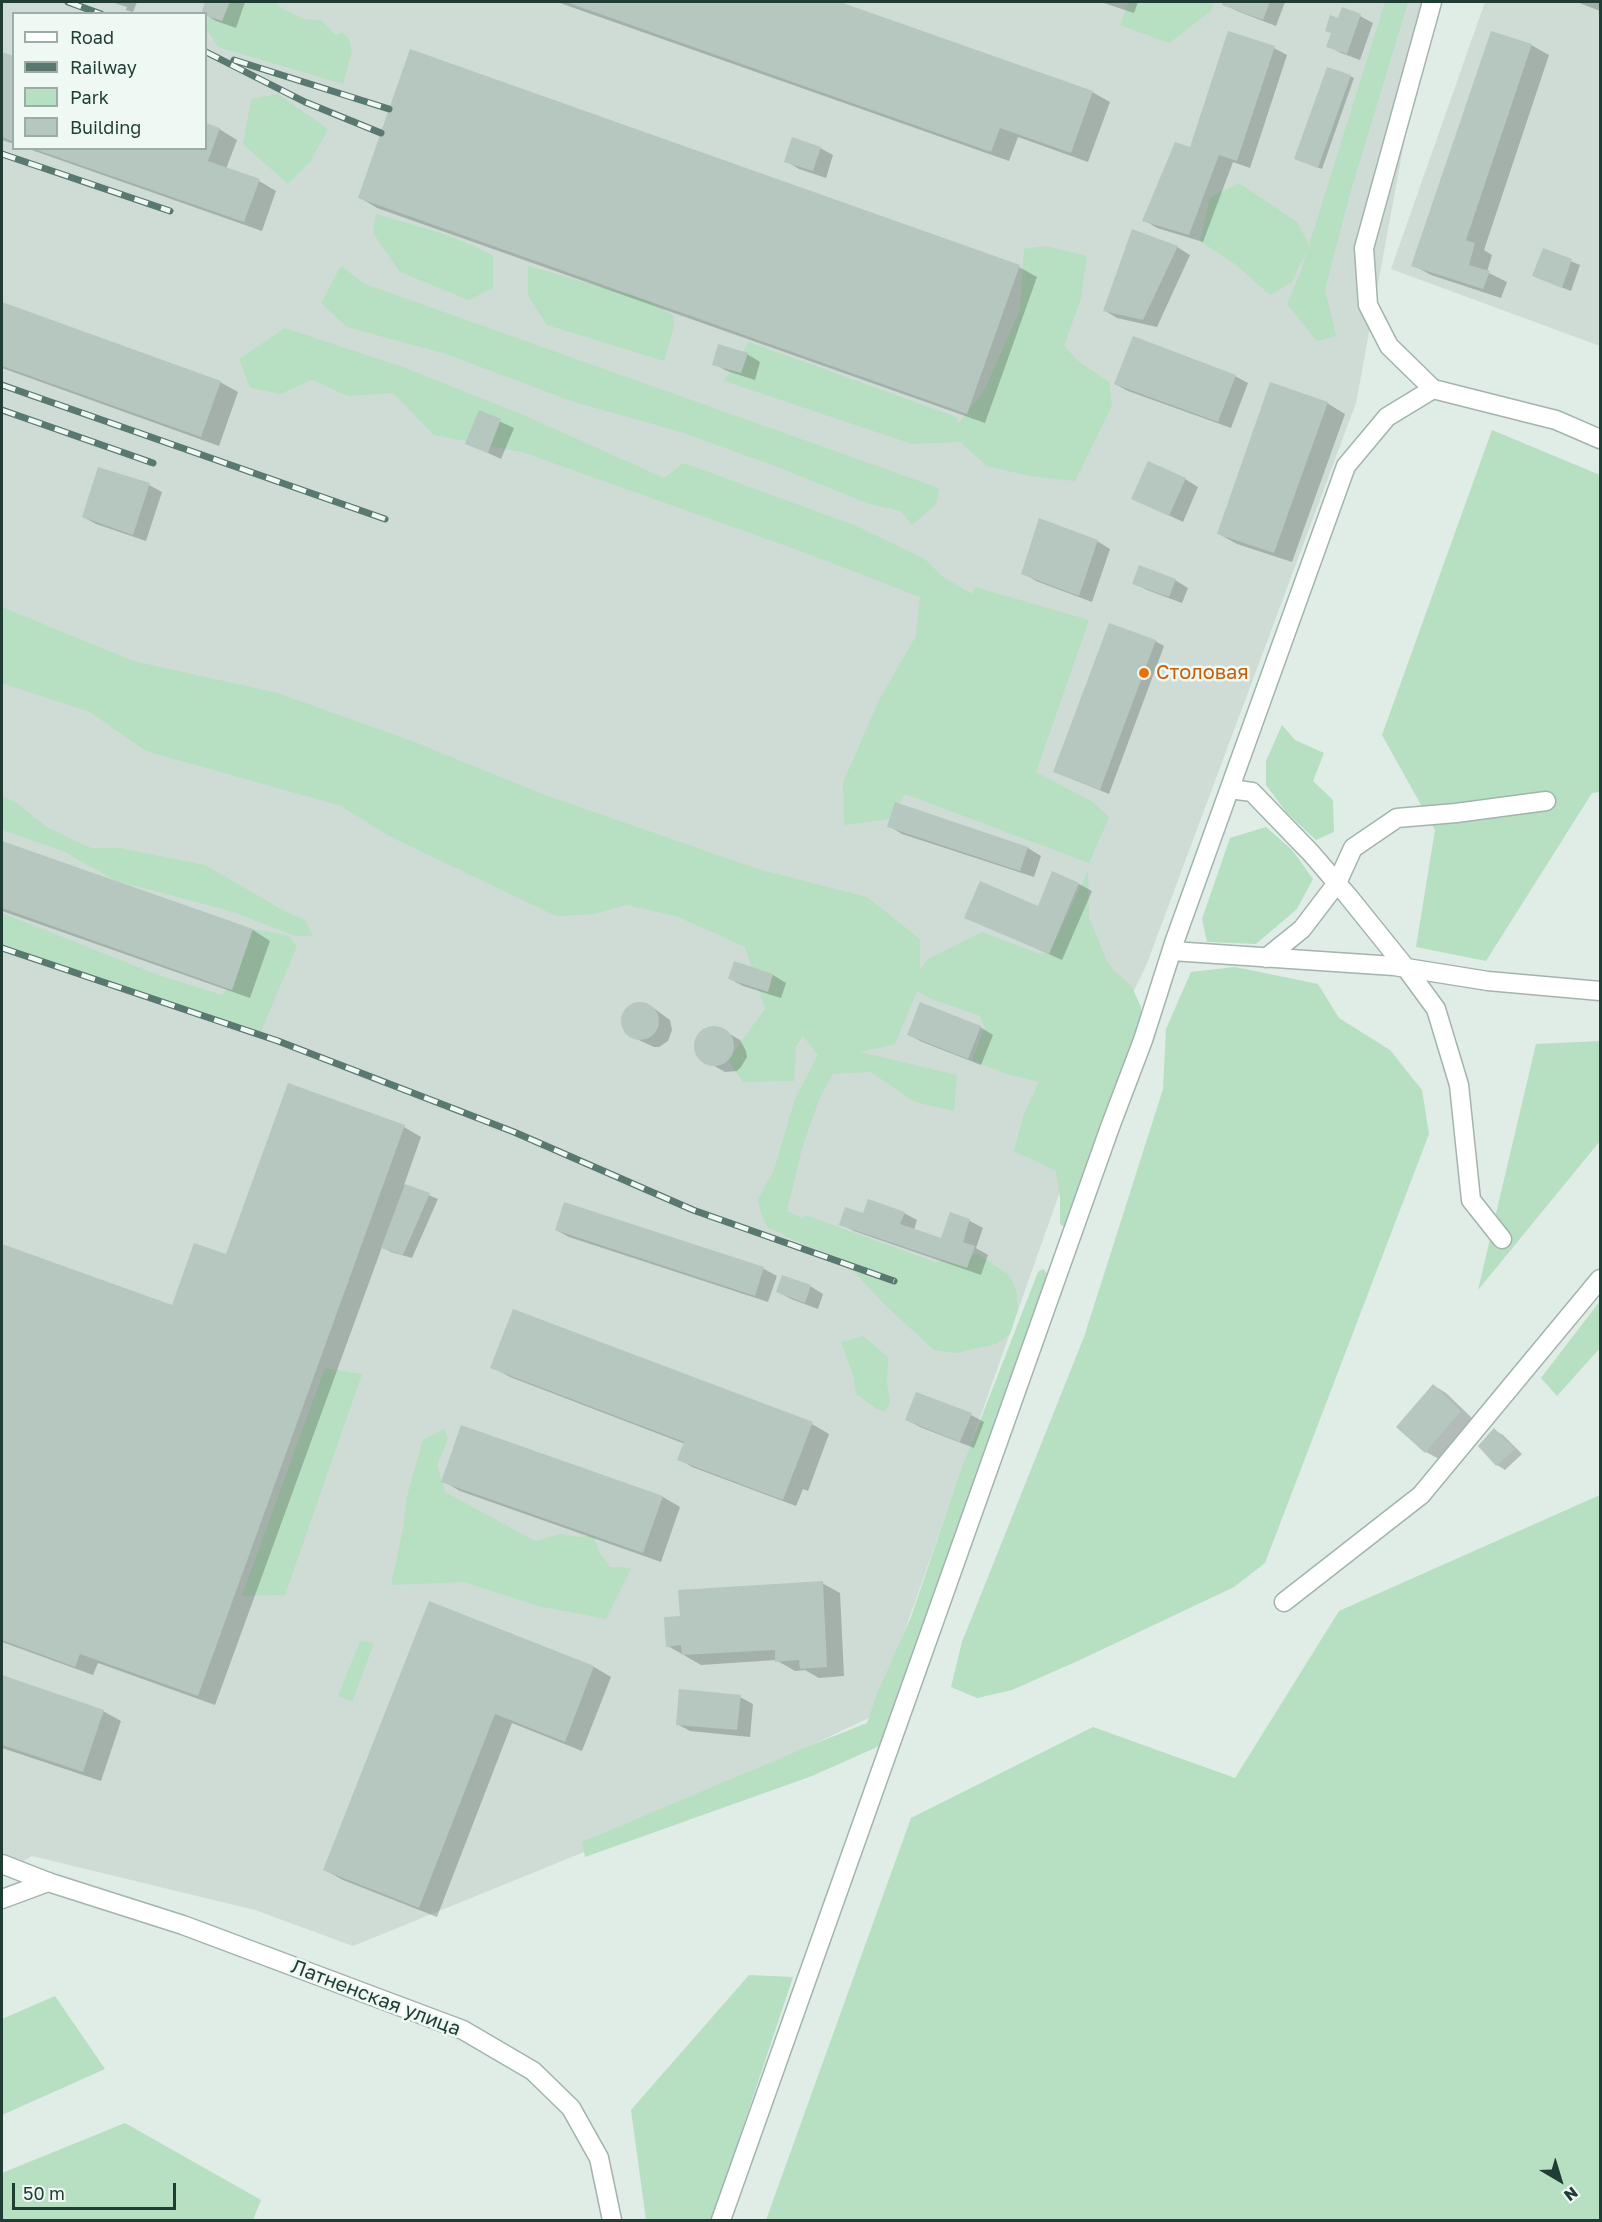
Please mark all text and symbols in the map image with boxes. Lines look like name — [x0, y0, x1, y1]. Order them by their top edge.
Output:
legend — [12, 12, 207, 150]
text: Road — [70, 26, 114, 48]
text: Railway — [70, 56, 137, 78]
text: Park — [70, 86, 109, 108]
text: Building — [70, 116, 141, 138]
place label: Столовая — [1156, 661, 1249, 685]
marker: Столовая — [1137, 666, 1151, 680]
street label: Латненская улица — [288, 1955, 464, 2041]
north arrow — [1530, 2150, 1590, 2210]
scale bar — [15, 2171, 178, 2209]
text: 50 m — [23, 2182, 65, 2204]
text: N — [1560, 2183, 1582, 2206]

